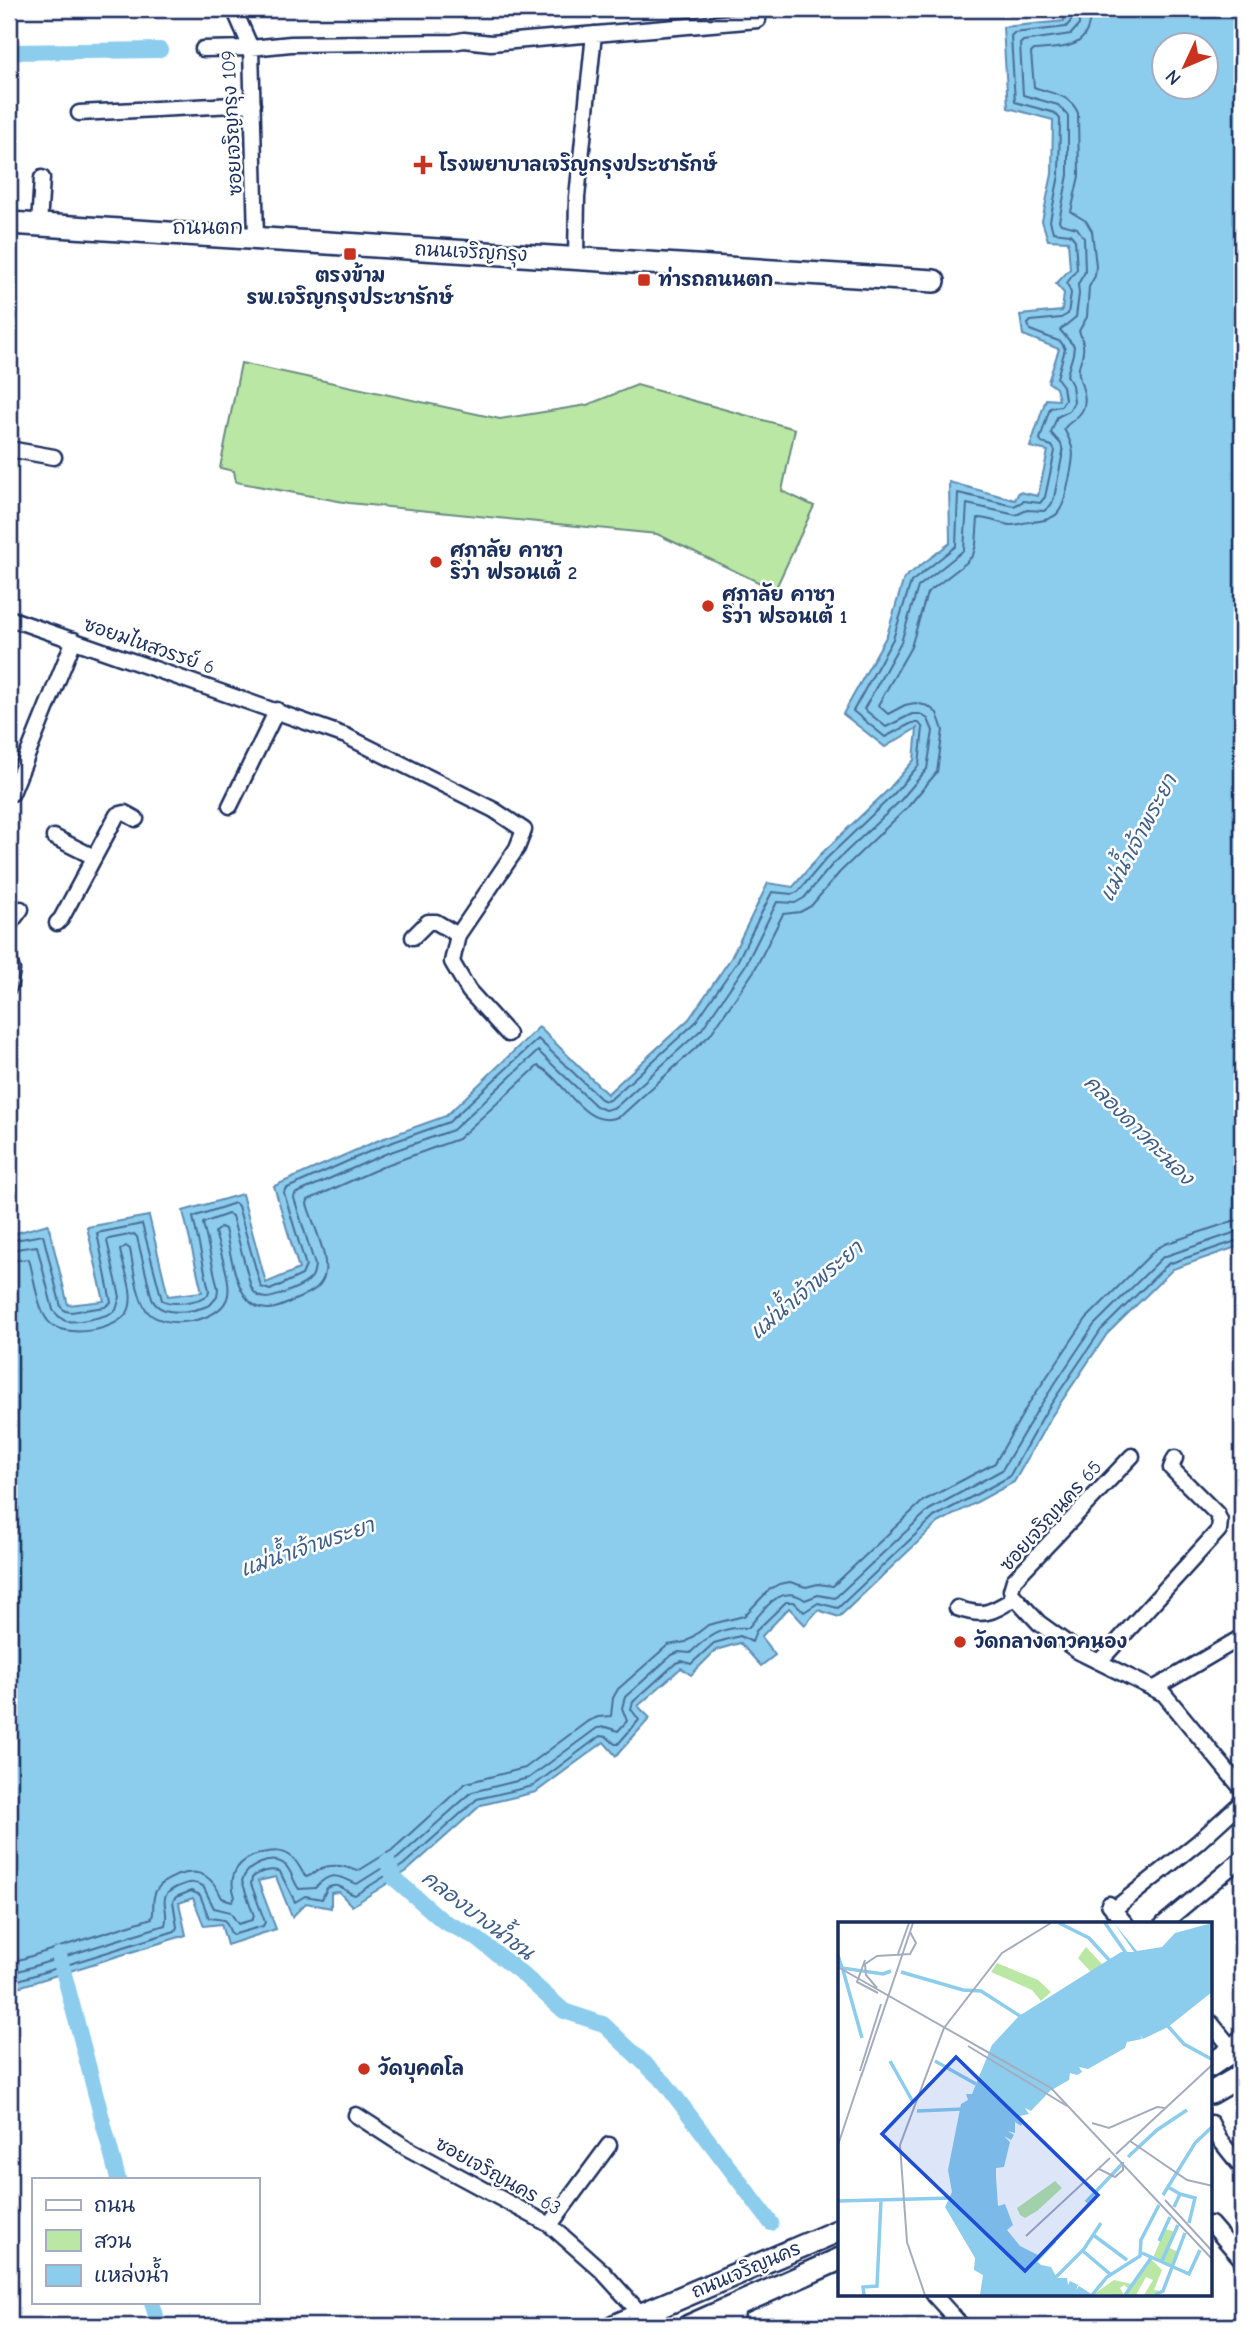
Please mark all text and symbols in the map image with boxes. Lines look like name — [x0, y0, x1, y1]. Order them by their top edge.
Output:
north arrow — [1150, 32, 1220, 102]
street label: ซอยเจริญกรุง 109 — [217, 49, 250, 196]
text: N — [1161, 65, 1186, 89]
place label: โรงพยาบาลเจริญกรุงประชารักษ์ — [438, 151, 718, 179]
marker: โรงพยาบาลเจริญกรุงประชารักษ์ — [413, 155, 433, 175]
district label: ถนนตก — [173, 215, 243, 239]
street label: ถนนเจริญกรุง — [414, 238, 528, 269]
marker: ตรงข้าม รพ.เจริญกรุงประชารักษ์ — [342, 246, 358, 262]
place label: ตรงข้าม รพ.เจริญกรุงประชารักษ์ — [246, 262, 454, 312]
place label: ท่ารถถนนตก — [658, 266, 773, 291]
marker: ท่ารถถนนตก — [636, 272, 652, 288]
place label: ศุภาลัย คาซา ริว่า ฟรอนเต้ 2 — [450, 538, 577, 584]
marker: ศุภาลัย คาซา ริว่า ฟรอนเต้ 2 — [428, 554, 444, 570]
place label: ศุภาลัย คาซา ริว่า ฟรอนเต้ 1 — [722, 582, 847, 628]
marker: ศุภาลัย คาซา ริว่า ฟรอนเต้ 1 — [700, 598, 716, 614]
street label: ซอยมไหสวรรย์ 6 — [81, 611, 218, 679]
water label: แม่น้ำเจ้าพระยา — [1088, 765, 1182, 905]
water label: คลองดาวคะนอง — [1079, 1070, 1200, 1191]
water label: แม่น้ำเจ้าพระยา — [740, 1229, 869, 1344]
street label: ซอยเจริญนคร 65 — [996, 1456, 1106, 1576]
water label: แม่น้ำเจ้าพระยา — [234, 1505, 379, 1581]
place label: วัดกลางดาวคนอง — [974, 1629, 1127, 1653]
marker: วัดกลางดาวคนอง — [952, 1634, 968, 1650]
water label: คลองบางน้ำชน — [418, 1859, 544, 1965]
inset map — [838, 1922, 1212, 2296]
place label: วัดบุคคโล — [378, 2055, 464, 2083]
marker: วัดบุคคโล — [356, 2061, 372, 2077]
street label: ซอยเจริญนคร 63 — [431, 2132, 565, 2220]
legend — [32, 2178, 259, 2304]
text: ถนน — [94, 2193, 135, 2217]
text: สวน — [94, 2229, 131, 2253]
street label: ถนนเจริญนคร — [688, 2237, 804, 2303]
text: แหล่งน้ำ — [94, 2256, 169, 2287]

